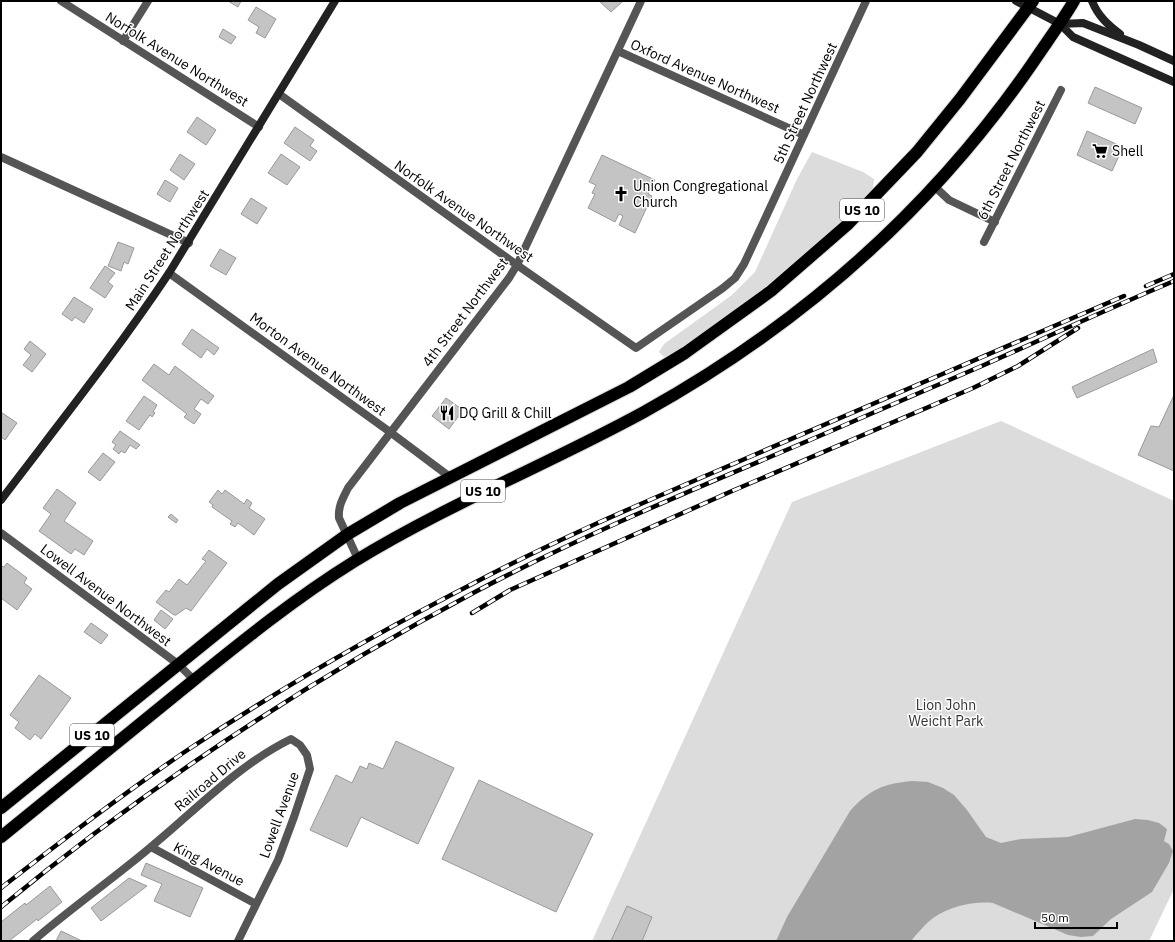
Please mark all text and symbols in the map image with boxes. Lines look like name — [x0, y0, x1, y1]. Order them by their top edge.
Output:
street label: Norfolk Avenue Northwest — [102, 8, 252, 111]
street label: Oxford Avenue Northwest — [628, 35, 783, 117]
street label: 5th Street Northwest — [769, 39, 841, 167]
street label: 6th Street Northwest — [973, 97, 1049, 223]
supermarket icon: Shell — [1091, 142, 1109, 160]
place label: Shell — [1112, 142, 1144, 160]
street label: Norfolk Avenue Northwest — [391, 156, 537, 266]
place label: Union Congregational Church — [633, 177, 768, 211]
church icon: Union Congregational Church — [612, 185, 630, 203]
street label: Main Street Northwest — [121, 186, 213, 314]
road number: US 10 — [840, 199, 884, 221]
street label: 4th Street Northwest — [418, 254, 512, 370]
street label: Morton Avenue Northwest — [246, 308, 390, 420]
restaurant icon: DQ Grill & Chill — [438, 404, 456, 422]
place label: DQ Grill & Chill — [459, 404, 552, 422]
road number: US 10 — [461, 480, 505, 502]
street label: Lowell Avenue Northwest — [37, 540, 175, 650]
park label: Lion John Weicht Park — [909, 696, 984, 730]
road number: US 10 — [70, 724, 114, 746]
street label: Railroad Drive — [171, 745, 250, 815]
street label: Lowell Avenue — [255, 769, 303, 861]
street label: King Avenue — [170, 838, 248, 890]
scale bar — [1035, 904, 1117, 930]
text: 50 m — [1041, 910, 1069, 925]

